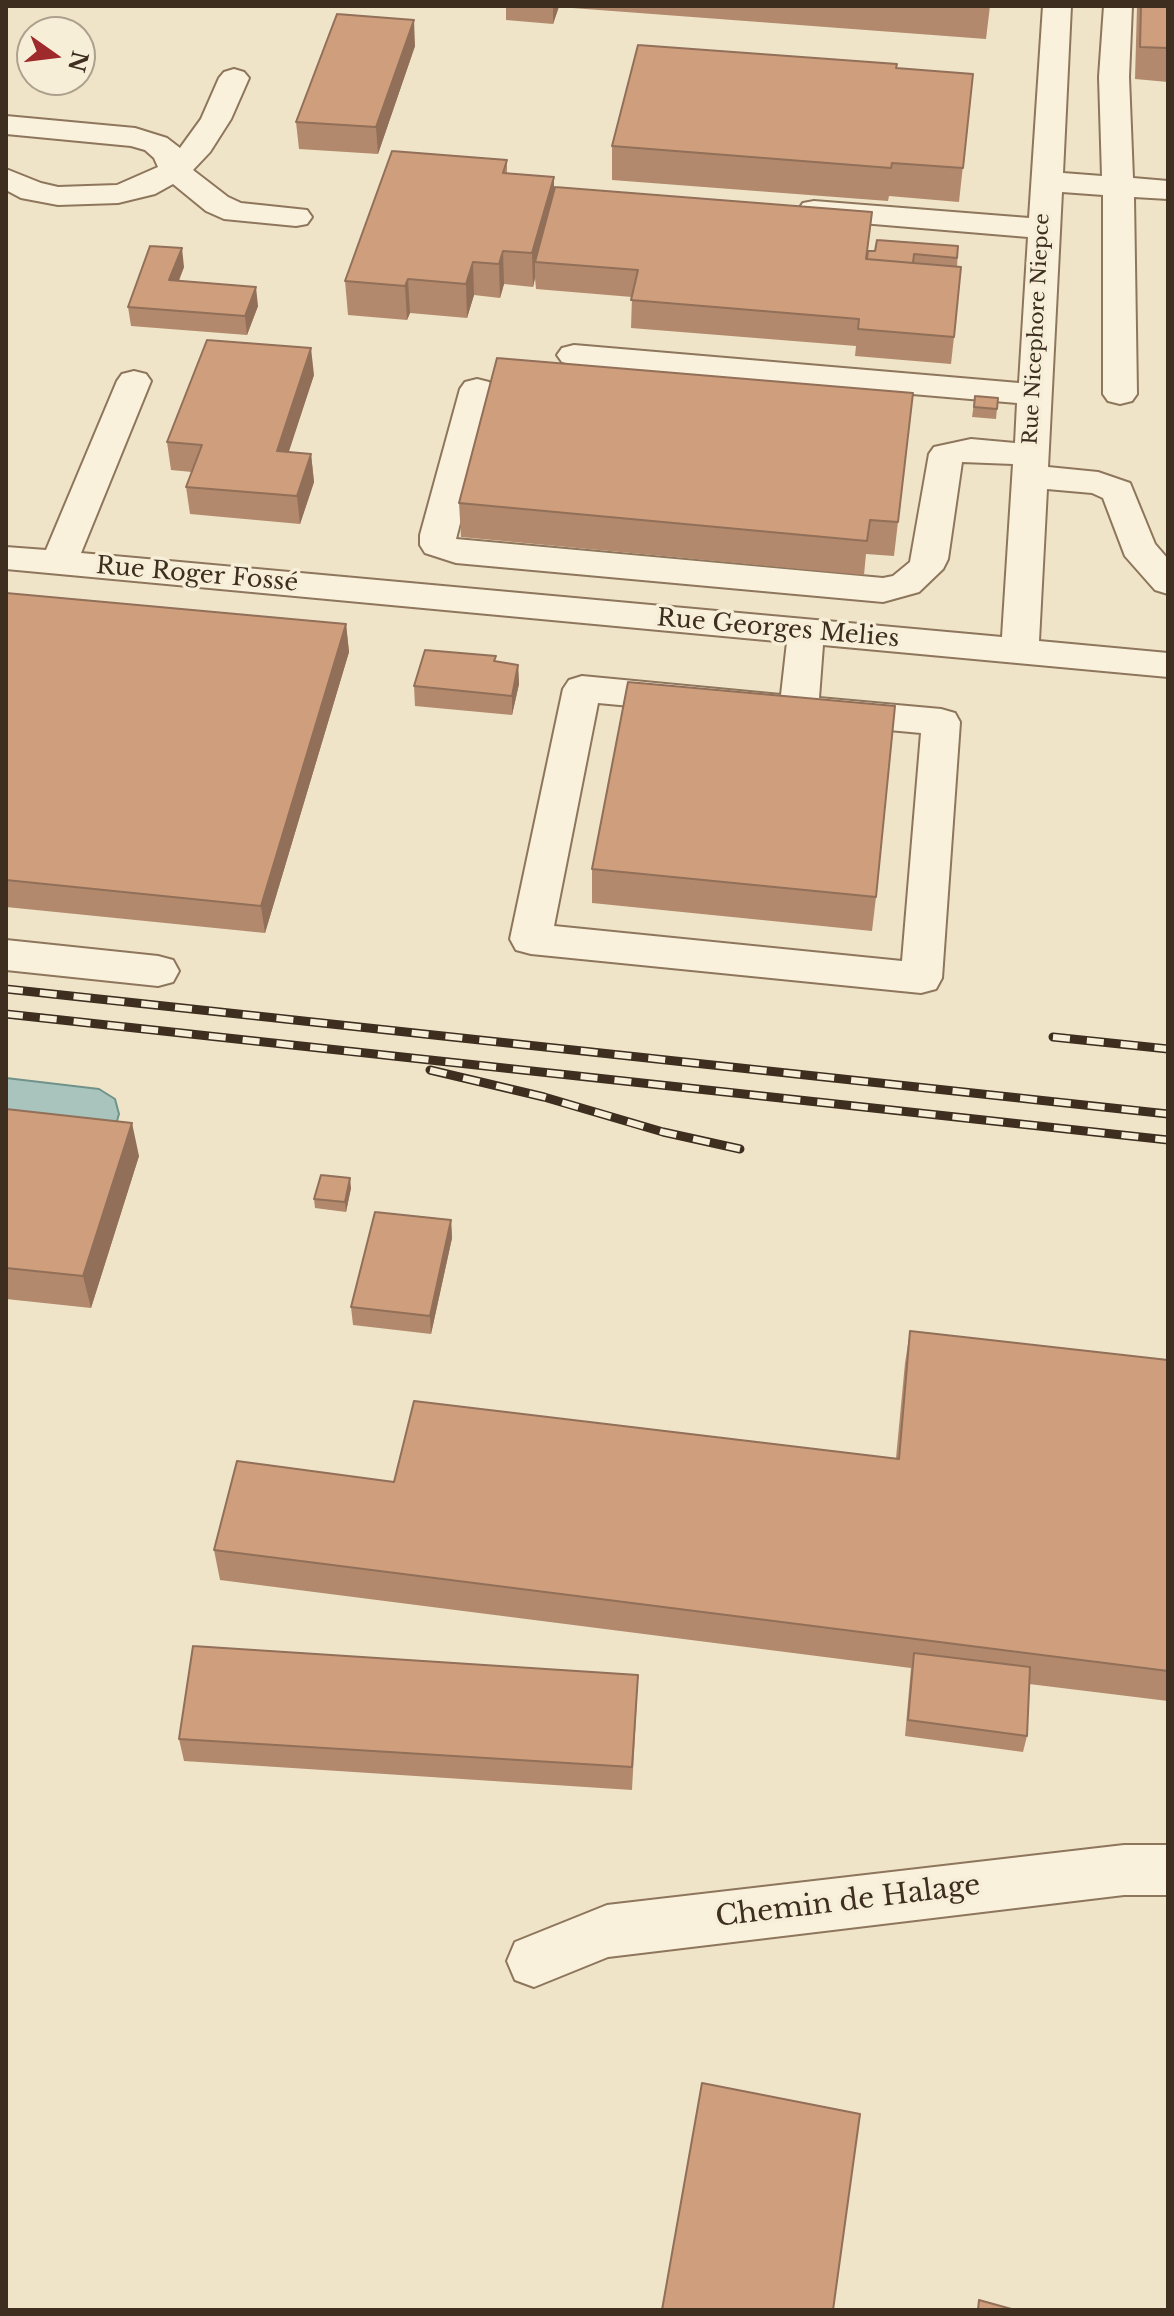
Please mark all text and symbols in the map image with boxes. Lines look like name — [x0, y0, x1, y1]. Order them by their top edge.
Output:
north arrow — [16, 16, 96, 96]
text: N — [62, 48, 93, 75]
street label: Rue Nicephore Niepce — [1019, 213, 1055, 445]
street label: Rue Roger Fossé — [95, 552, 299, 598]
street label: Rue Georges Melies — [656, 604, 900, 654]
street label: Chemin de Halage — [714, 1869, 982, 1935]

